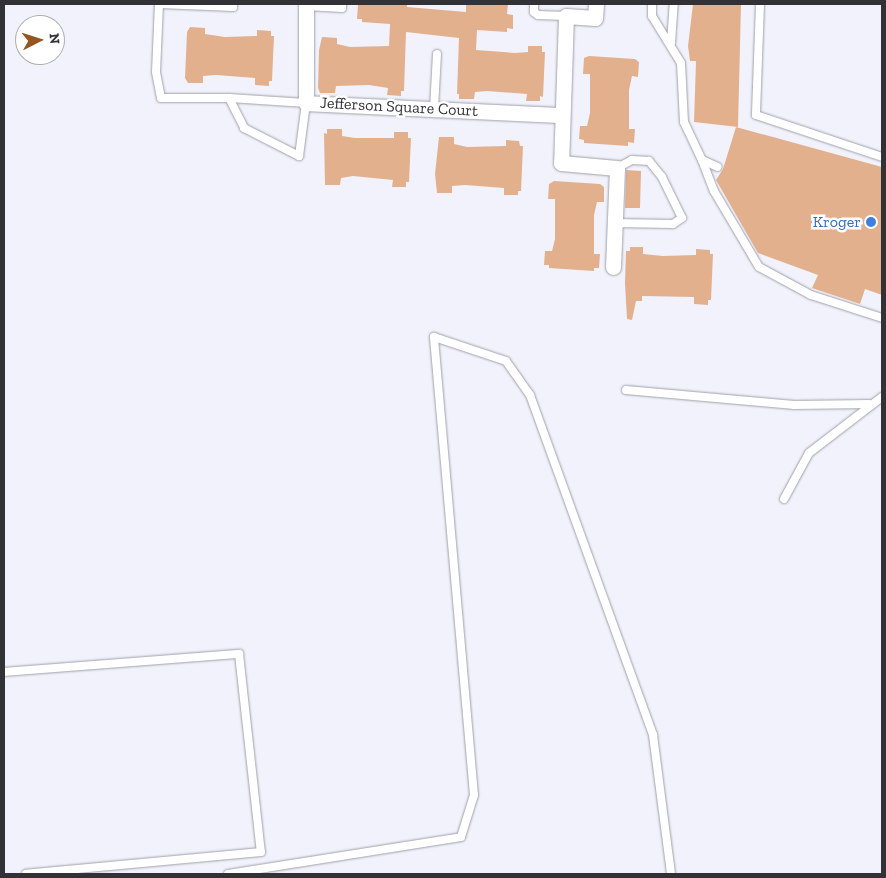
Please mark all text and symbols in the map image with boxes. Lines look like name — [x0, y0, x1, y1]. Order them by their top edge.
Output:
north arrow — [15, 15, 65, 65]
text: N — [46, 33, 63, 45]
street label: Jefferson Square Court — [319, 93, 479, 121]
place label: Kroger — [813, 212, 861, 232]
marker: Kroger — [865, 216, 877, 228]

